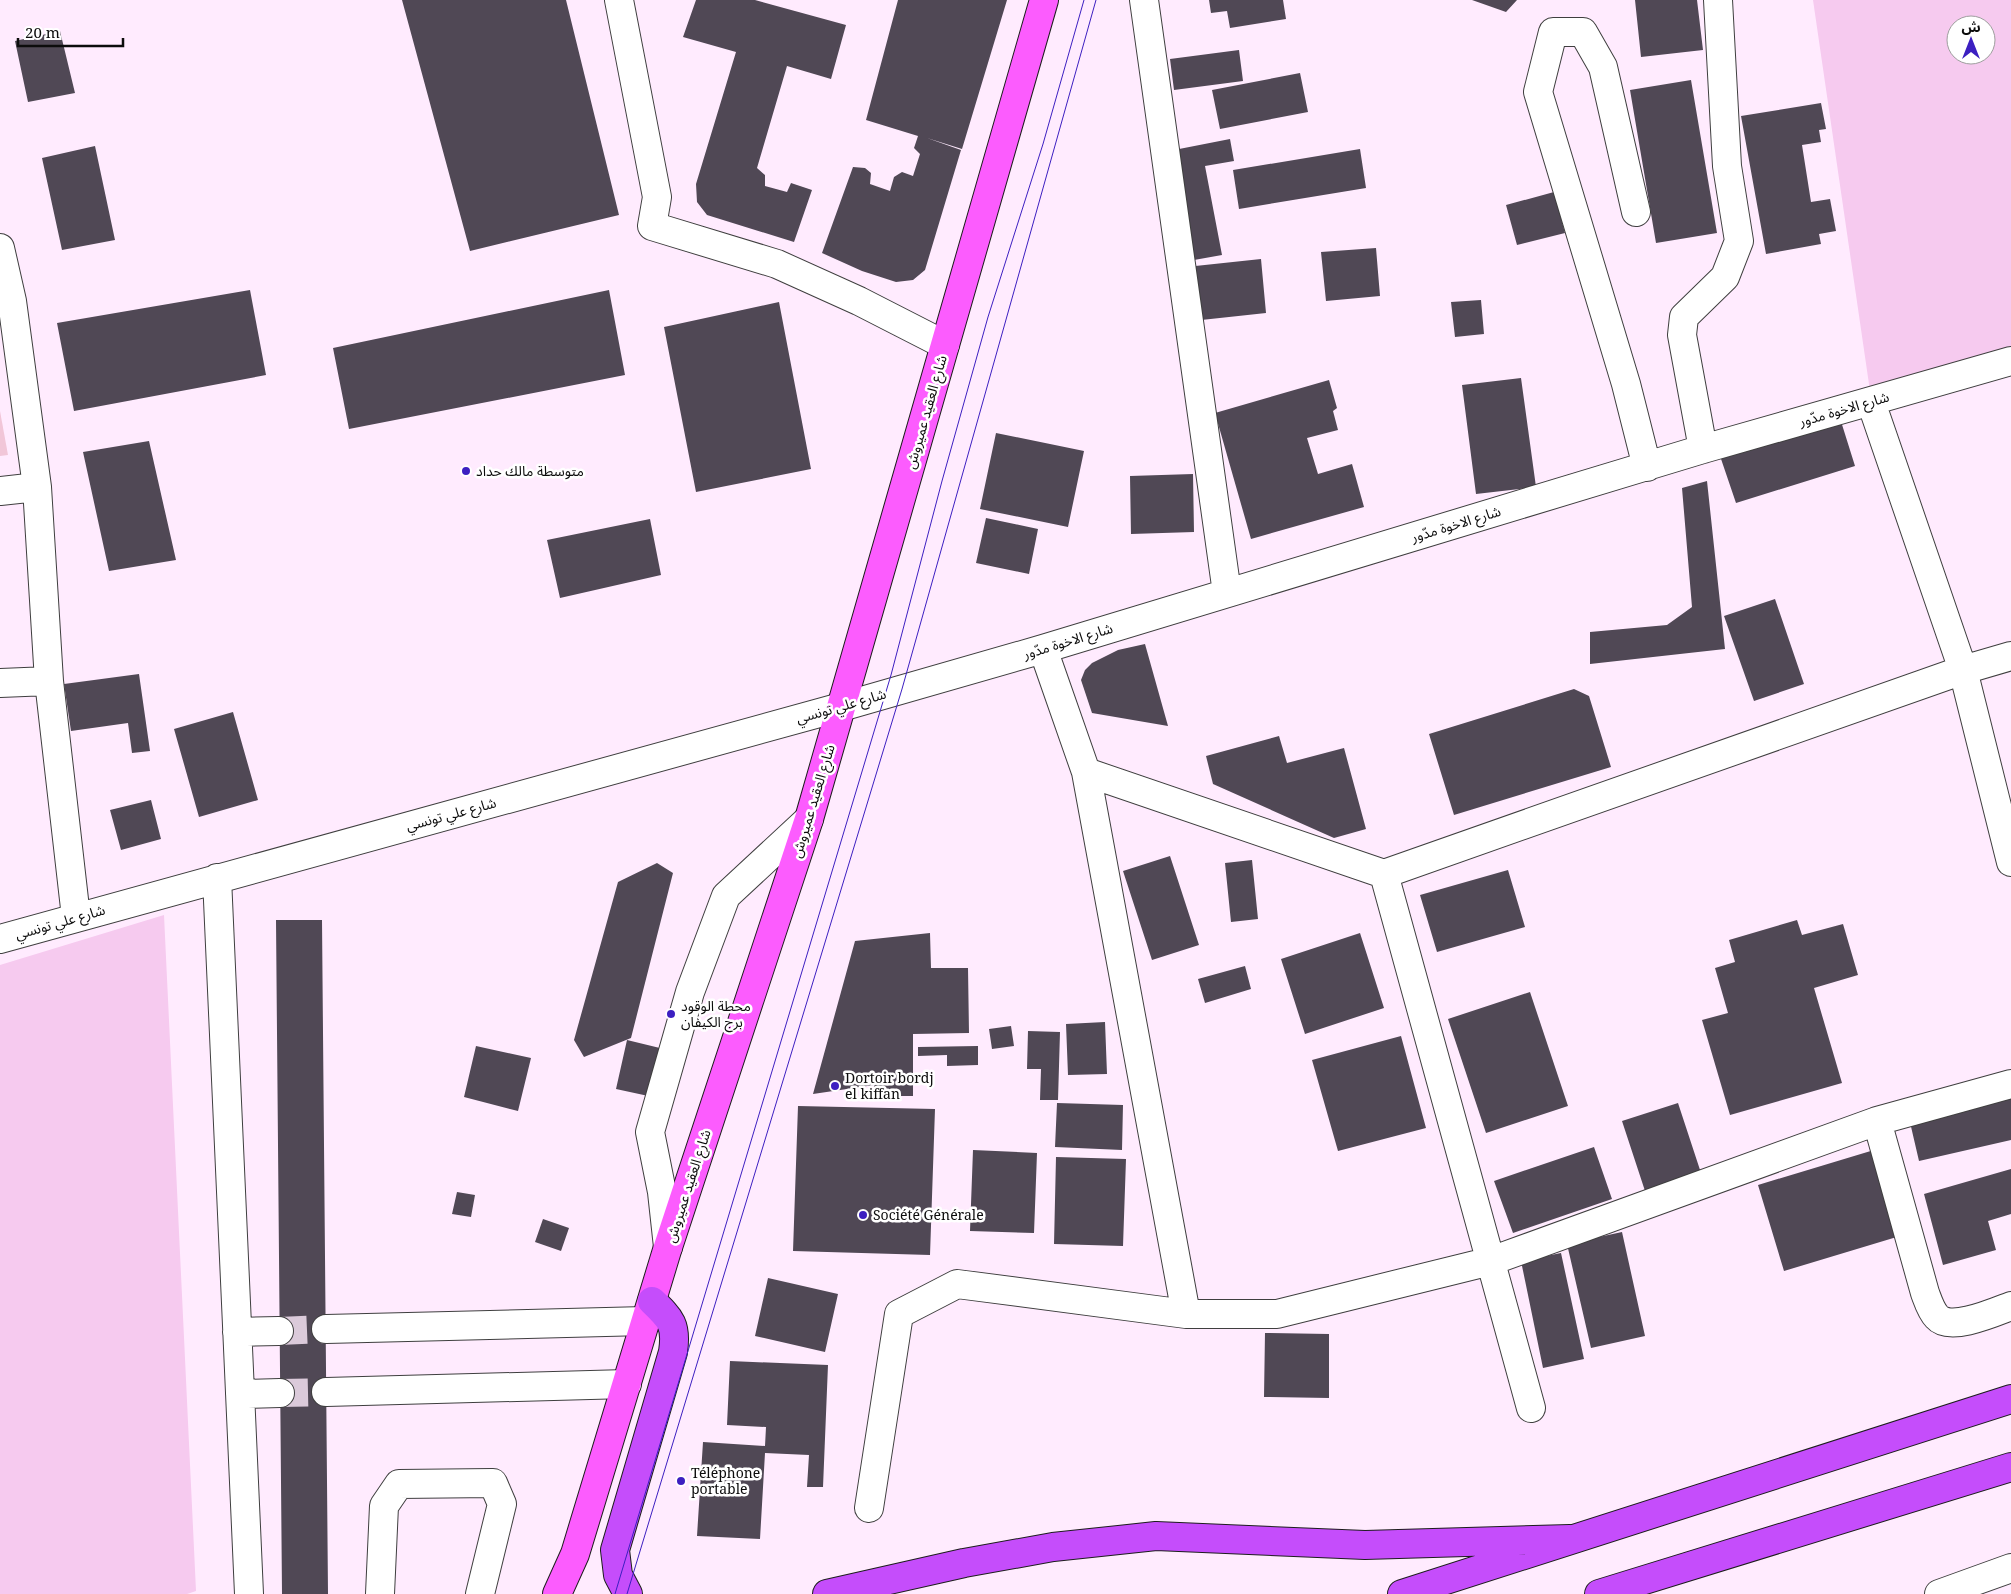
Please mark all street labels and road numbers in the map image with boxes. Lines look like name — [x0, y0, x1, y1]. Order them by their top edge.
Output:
street label: شارع العقيد عميروش — [900, 353, 953, 472]
street label: شارع الاخوة مدّور — [1796, 387, 1892, 433]
street label: شارع الاخوة مدّور — [1408, 501, 1504, 548]
street label: شارع الاخوة مدّور — [1020, 618, 1116, 665]
street label: شارع علي تونسي — [794, 684, 889, 730]
street label: شارع العقيد عميروش — [786, 742, 841, 860]
street label: شارع علي تونسي — [404, 792, 499, 837]
street label: شارع علي تونسي — [13, 900, 108, 946]
street label: شارع العقيد عميروش — [660, 1127, 717, 1245]

